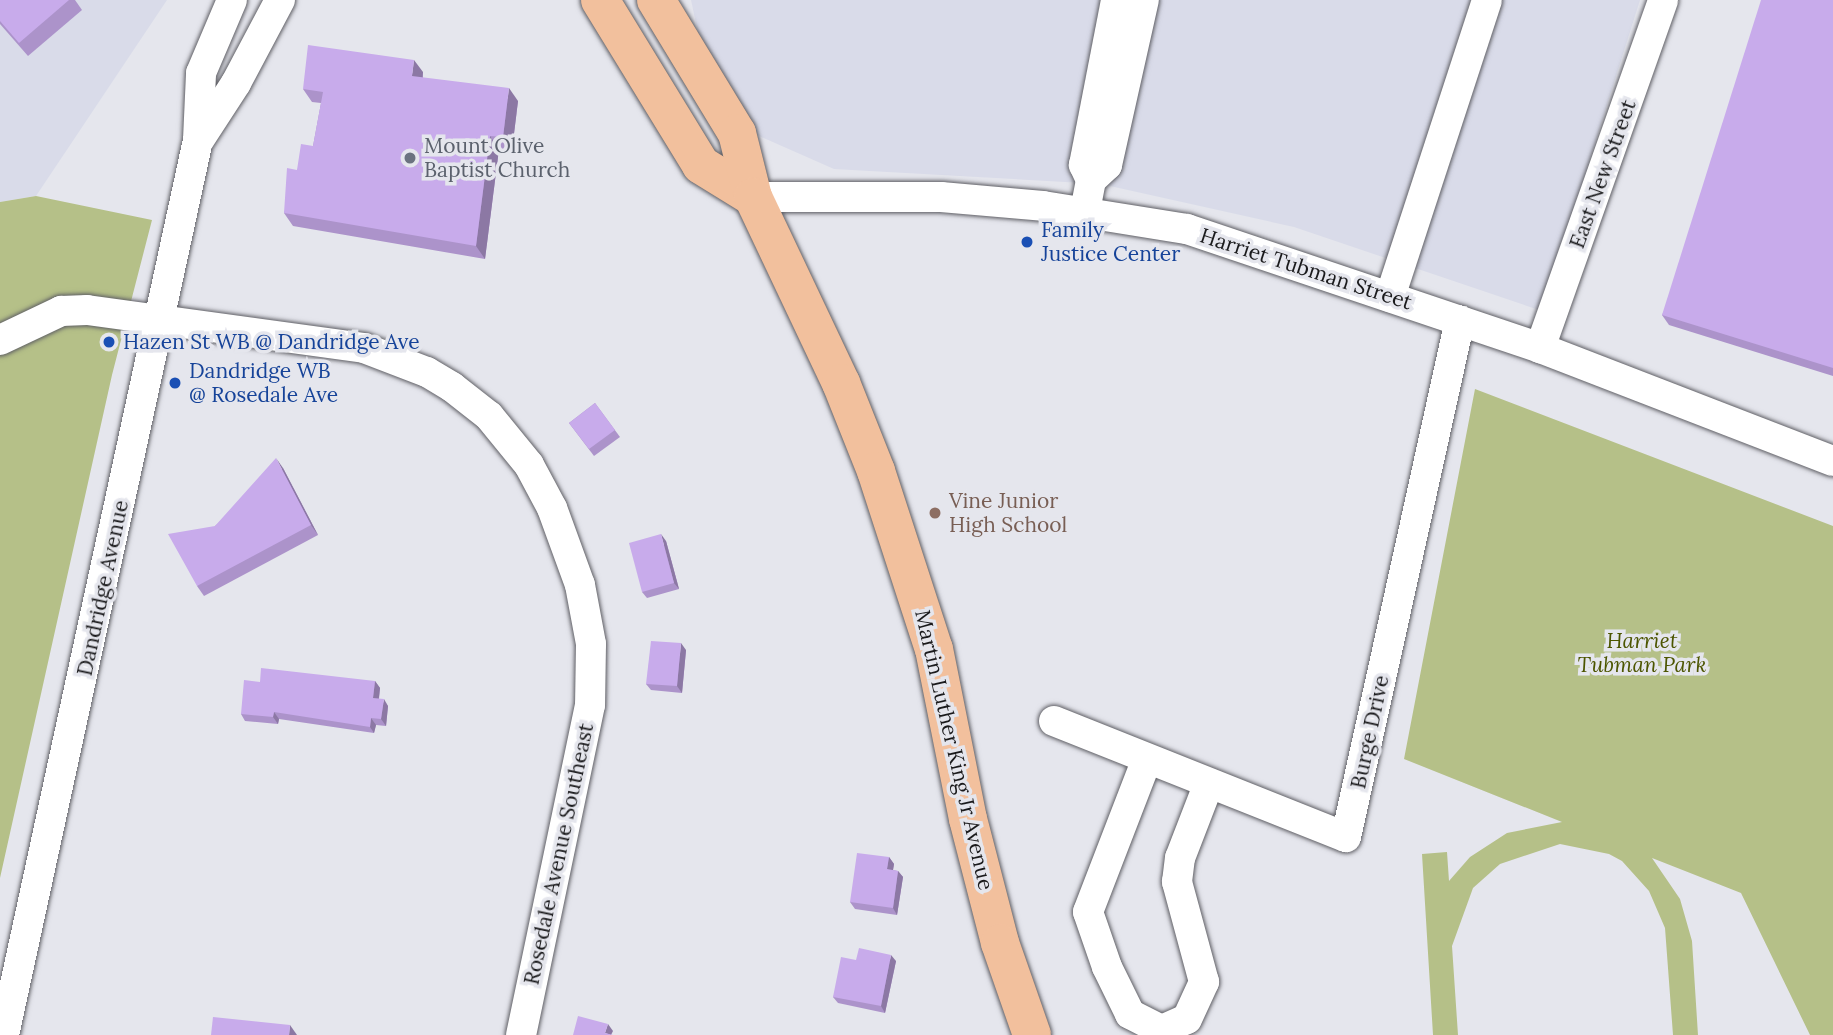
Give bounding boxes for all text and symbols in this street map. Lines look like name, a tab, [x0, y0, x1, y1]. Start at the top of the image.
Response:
street label: East New Street	[1564, 96, 1642, 252]
place label: Mount Olive Baptist Church	[424, 133, 570, 183]
marker: Mount Olive Baptist Church	[402, 150, 418, 166]
place label: Family Justice Center	[1041, 217, 1180, 267]
street label: Harriet Tubman Street	[1197, 223, 1415, 315]
marker: Family Justice Center	[1019, 234, 1035, 250]
place label: Hazen St WB @ Dandridge Ave	[123, 329, 420, 355]
marker: Hazen St WB @ Dandridge Ave	[101, 334, 117, 350]
place label: Dandridge WB @ Rosedale Ave	[189, 358, 338, 408]
marker: Dandridge WB @ Rosedale Ave	[167, 375, 183, 391]
place label: Vine Junior High School	[949, 488, 1067, 538]
street label: Dandridge Avenue	[72, 498, 134, 678]
marker: Vine Junior High School	[927, 505, 943, 521]
street label: Martin Luther King Jr Avenue	[909, 607, 999, 893]
park label: Harriet Tubman Park	[1578, 628, 1706, 678]
street label: Burge Drive	[1346, 673, 1394, 791]
street label: Rosedale Avenue Southeast	[519, 721, 599, 987]

